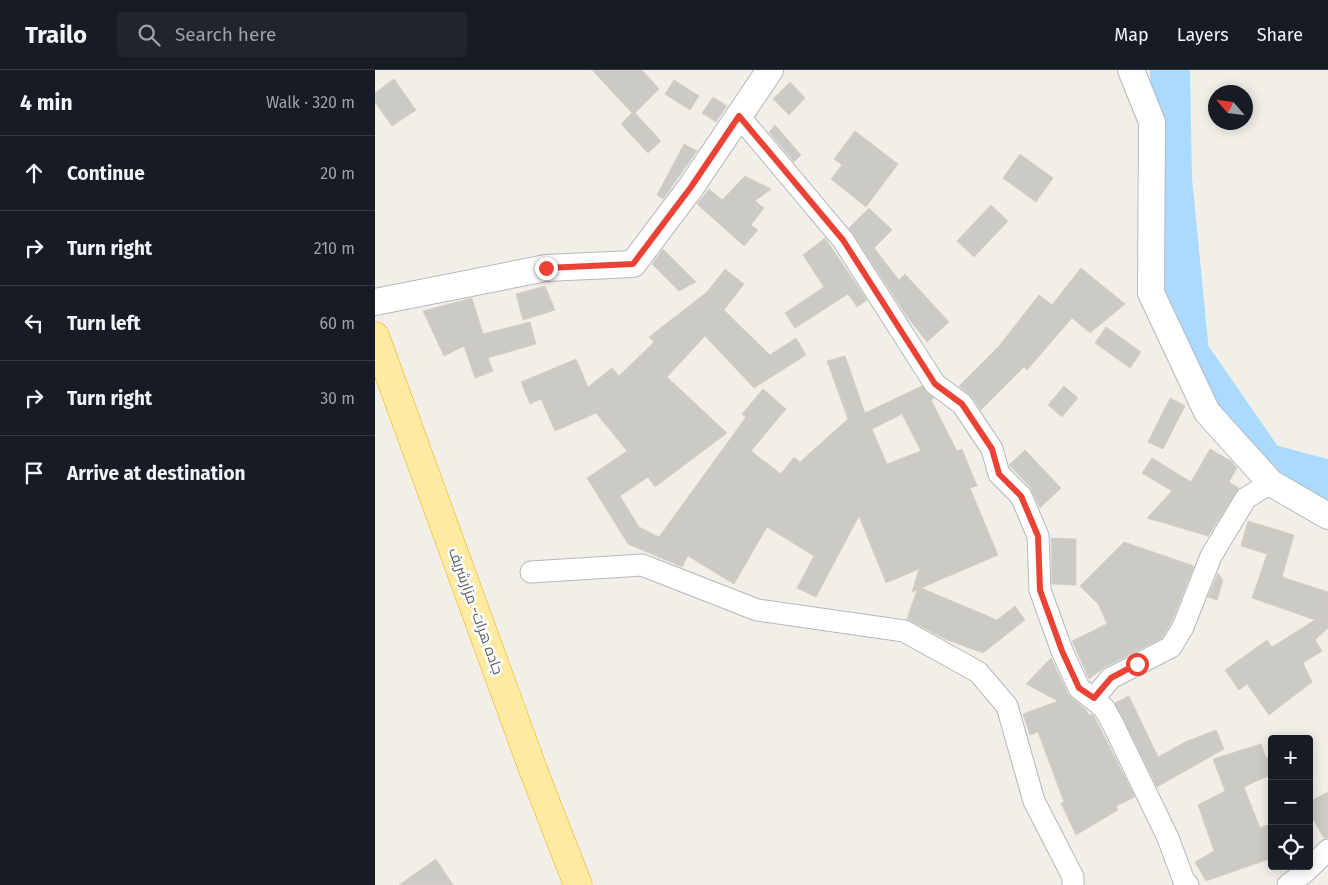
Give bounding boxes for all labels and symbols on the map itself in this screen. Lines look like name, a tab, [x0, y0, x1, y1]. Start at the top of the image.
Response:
north arrow	[1208, 85, 1253, 130]
route end	[535, 257, 558, 280]
street label: جاده هرات- مزارشریف	[445, 545, 507, 677]
route start	[1126, 653, 1149, 676]

